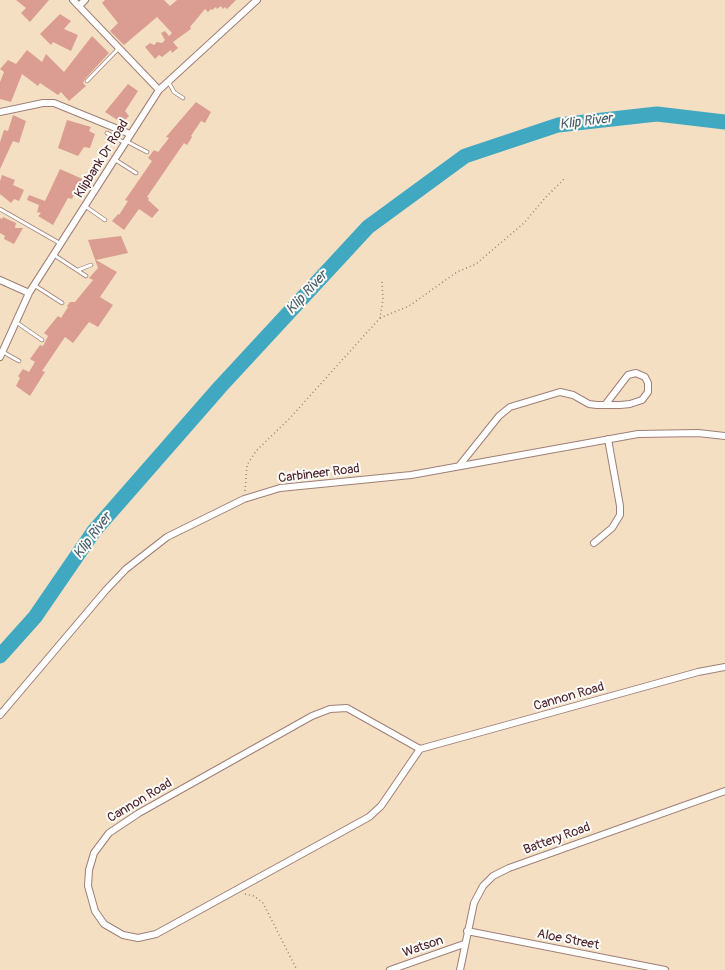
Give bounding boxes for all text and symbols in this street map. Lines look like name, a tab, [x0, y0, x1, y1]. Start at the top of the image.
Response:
water label: Klip River	[559, 110, 613, 134]
street label: Klipbank Dr Road	[72, 117, 132, 201]
water label: Klip River	[283, 268, 331, 318]
street label: Carbineer Road	[277, 461, 361, 487]
water label: Klip River	[70, 510, 116, 562]
street label: Cannon Road	[532, 679, 606, 715]
street label: Cannon Road	[105, 776, 175, 826]
street label: Battery Road	[522, 820, 592, 858]
street label: Aloe Street	[536, 926, 600, 954]
street label: Watson	[401, 933, 445, 961]

